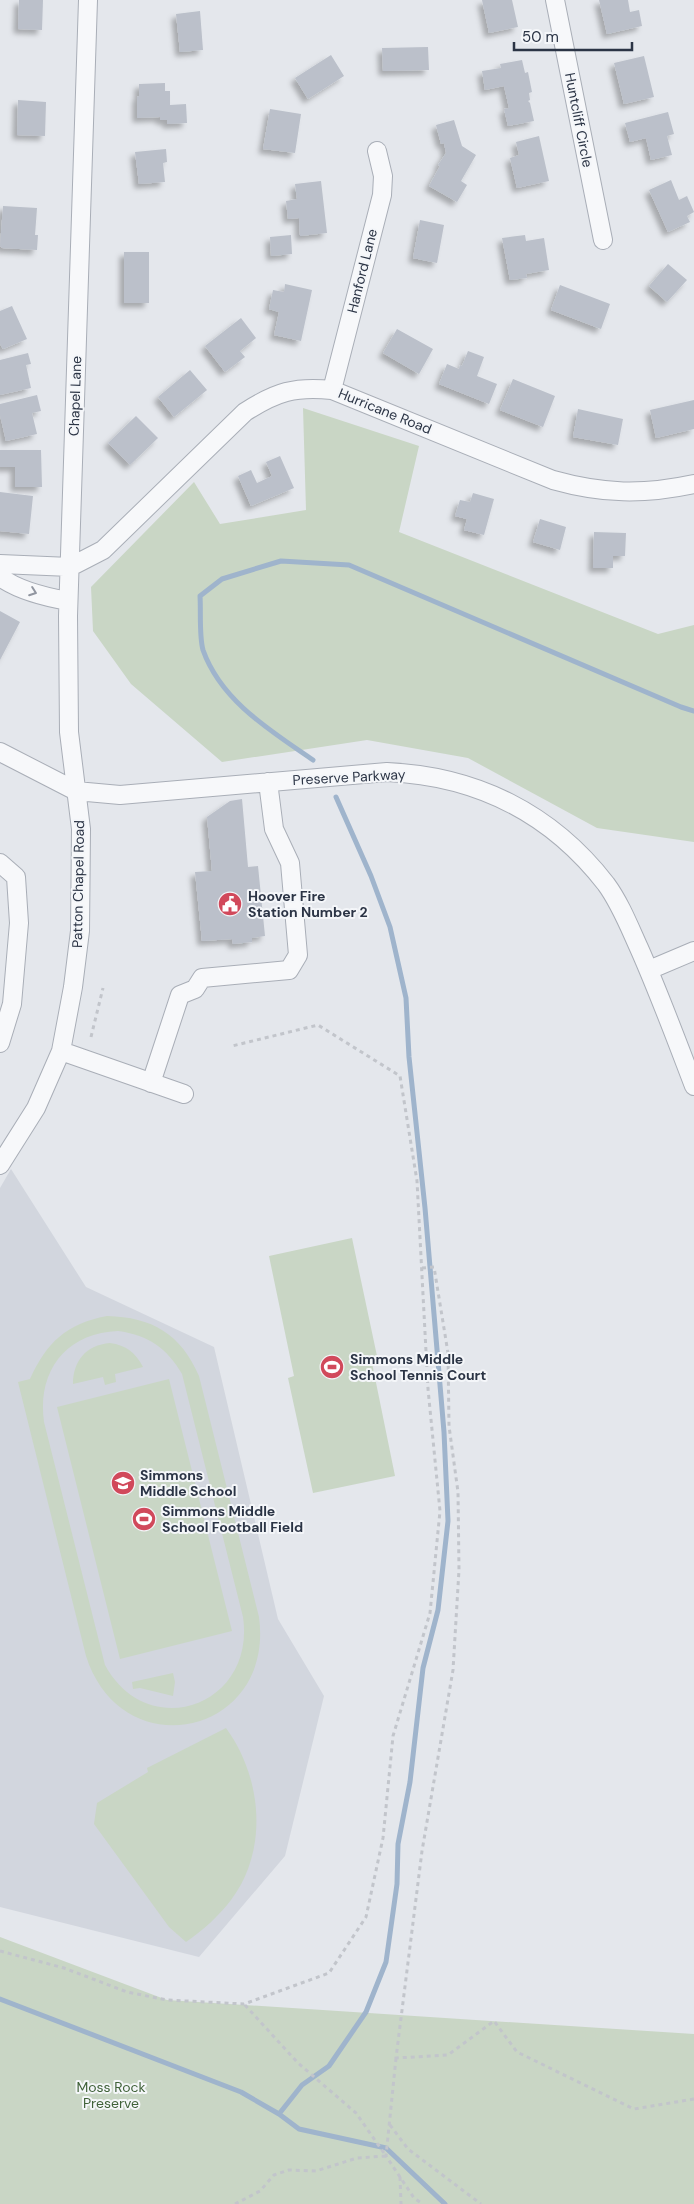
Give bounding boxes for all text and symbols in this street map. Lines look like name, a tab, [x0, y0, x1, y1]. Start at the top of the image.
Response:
scale bar	[514, 20, 632, 52]
text: 50 m	[522, 27, 559, 47]
street label: Huntcliff Circle	[561, 71, 597, 169]
street label: Hanford Lane	[343, 227, 381, 315]
street label: Chapel Lane	[65, 356, 85, 436]
street label: Hurricane Road	[336, 384, 434, 438]
one-way arrow	[28, 586, 37, 596]
street label: Preserve Parkway	[292, 765, 406, 789]
street label: Patton Chapel Road	[68, 820, 88, 948]
place label: Hoover Fire Station Number 2	[248, 887, 368, 921]
public building icon: Hoover Fire Station Number 2	[217, 891, 243, 917]
place label: Simmons Middle School Tennis Court	[350, 1350, 486, 1384]
sports icon: Simmons Middle School Tennis Court	[319, 1354, 345, 1380]
place label: Simmons Middle School	[140, 1466, 236, 1500]
school or university icon: Simmons Middle School	[110, 1470, 136, 1496]
place label: Simmons Middle School Football Field	[162, 1502, 303, 1536]
sports icon: Simmons Middle School Football Field	[131, 1506, 157, 1532]
park label: Moss Rock Preserve	[76, 2078, 146, 2112]

